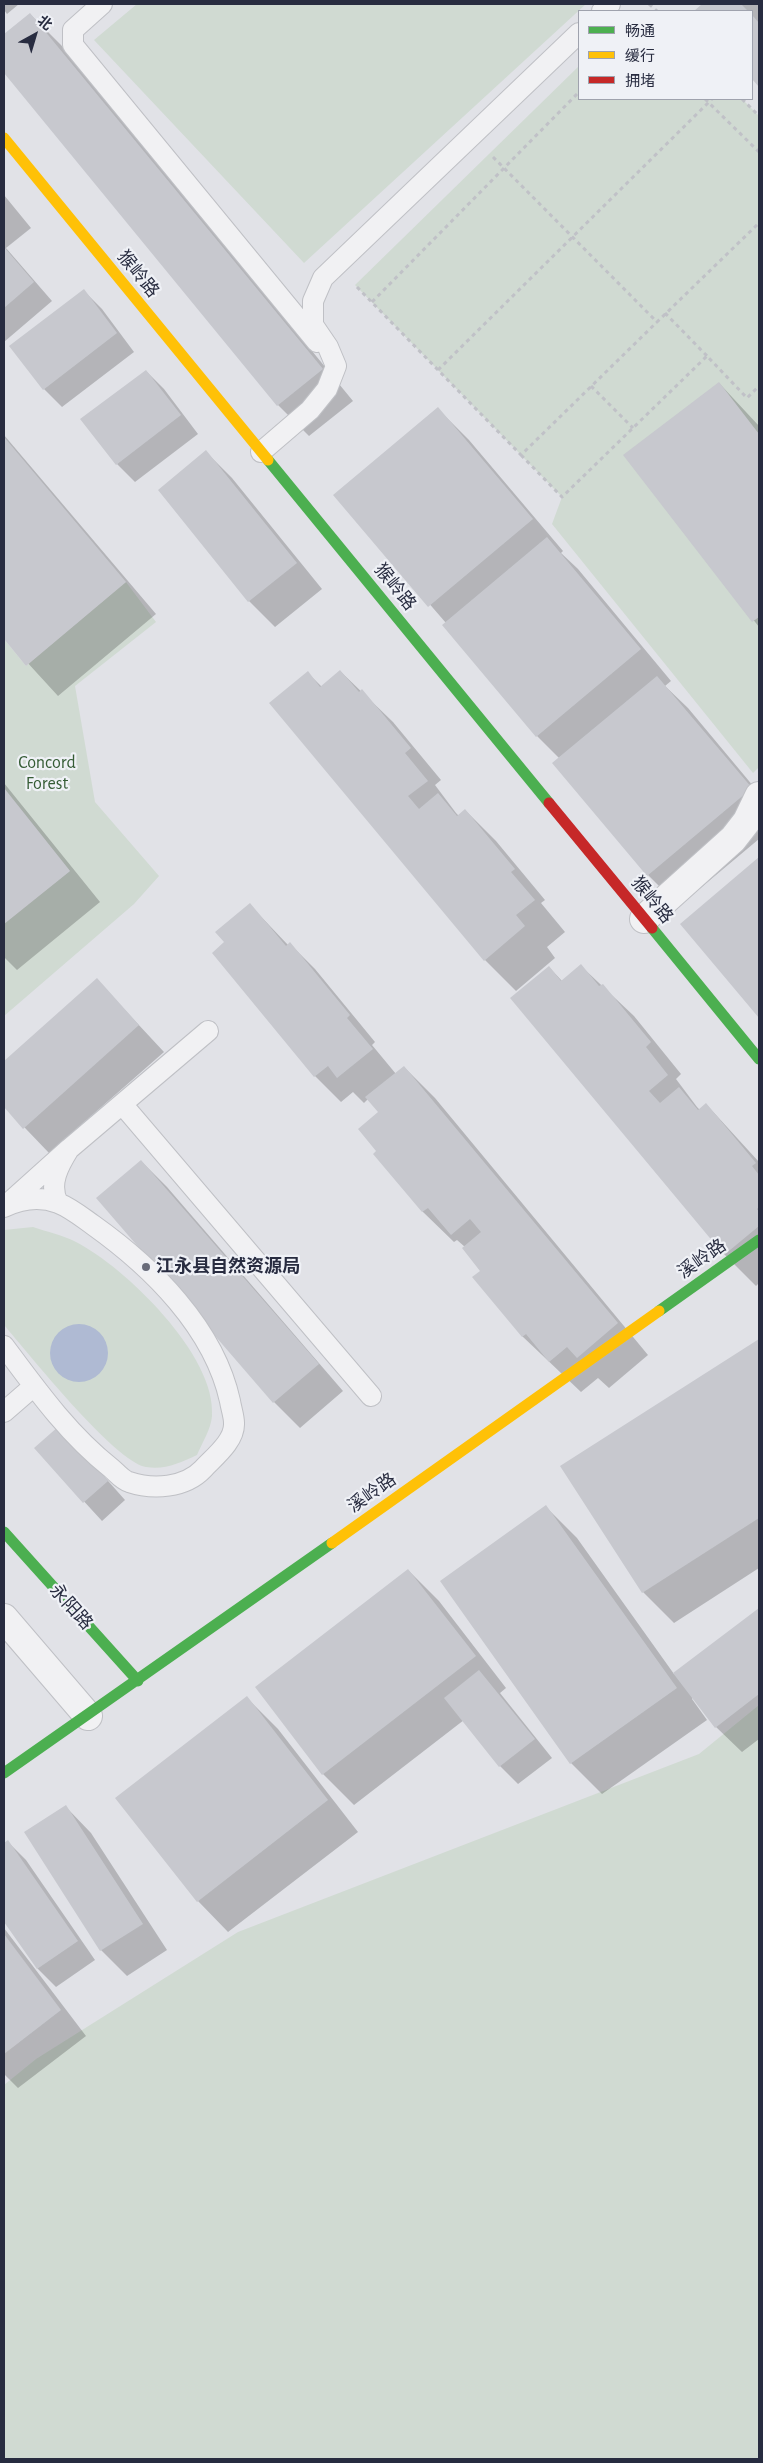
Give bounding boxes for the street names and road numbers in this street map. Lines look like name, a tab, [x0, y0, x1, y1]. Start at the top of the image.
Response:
street label: 猴岭路	[113, 246, 163, 302]
street label: 猴岭路	[370, 559, 420, 615]
street label: 猴岭路	[627, 872, 677, 928]
street label: 溪岭路	[674, 1235, 730, 1283]
street label: 溪岭路	[344, 1469, 400, 1517]
street label: 永阳路	[45, 1580, 97, 1634]

